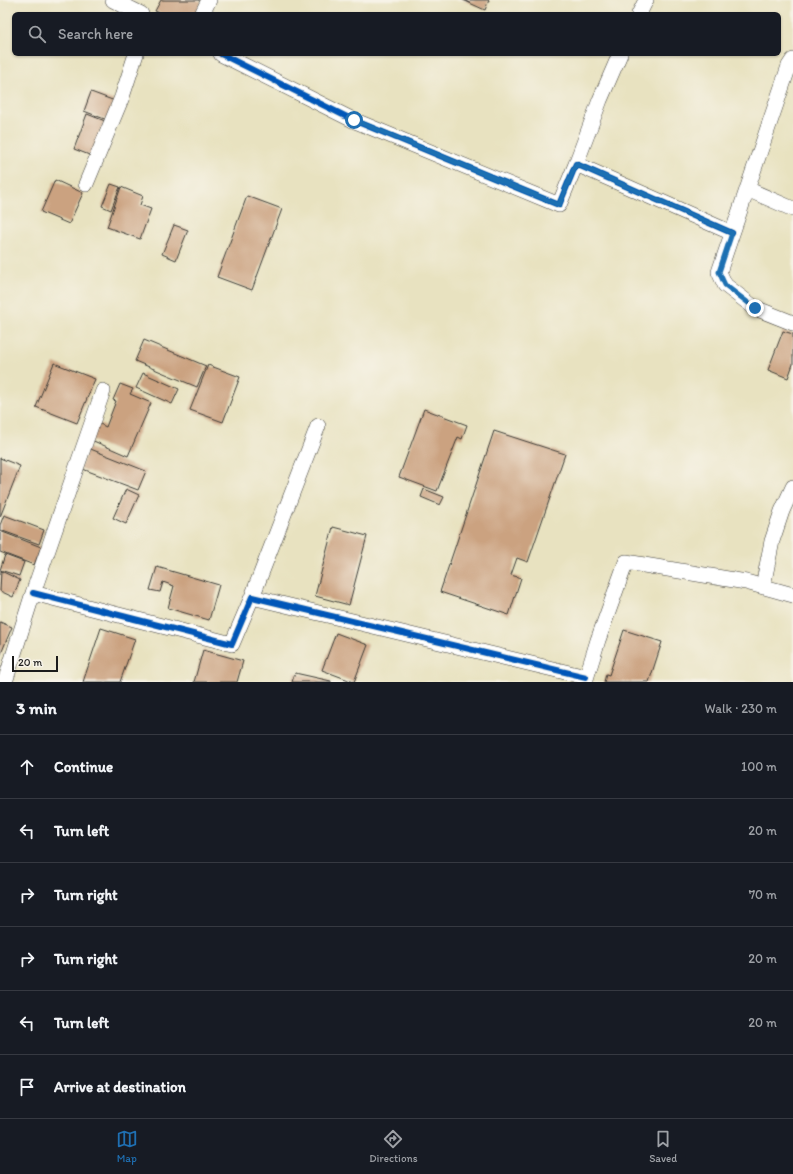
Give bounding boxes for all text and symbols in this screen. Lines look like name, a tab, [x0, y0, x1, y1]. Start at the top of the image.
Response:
search box	[12, 12, 781, 56]
icon: search	[26, 23, 48, 45]
text: Search here	[58, 25, 133, 43]
route start	[345, 111, 363, 129]
route end	[746, 299, 764, 317]
scale bar	[12, 654, 58, 673]
text: 20 m	[18, 656, 42, 669]
text: 3 min	[16, 698, 57, 718]
text: Walk · 230 m	[705, 701, 777, 716]
icon: ahead	[16, 756, 38, 778]
text: Continue	[54, 758, 113, 776]
text: 100 m	[741, 759, 777, 774]
icon: left	[16, 820, 38, 842]
text: Turn left	[54, 822, 109, 840]
text: 20 m	[748, 823, 777, 838]
icon: right	[16, 884, 38, 906]
text: Turn right	[54, 886, 118, 904]
text: 70 m	[749, 887, 777, 902]
icon: right	[16, 948, 38, 970]
text: Turn right	[54, 950, 118, 968]
text: 20 m	[748, 951, 777, 966]
icon: left	[16, 1012, 38, 1034]
text: Turn left	[54, 1014, 109, 1032]
text: 20 m	[748, 1015, 777, 1030]
icon: arrive	[16, 1076, 38, 1098]
text: Arrive at destination	[54, 1078, 186, 1096]
tab: Map	[116, 1128, 138, 1165]
tab: Directions	[369, 1128, 418, 1165]
tab: Saved	[649, 1128, 677, 1165]

